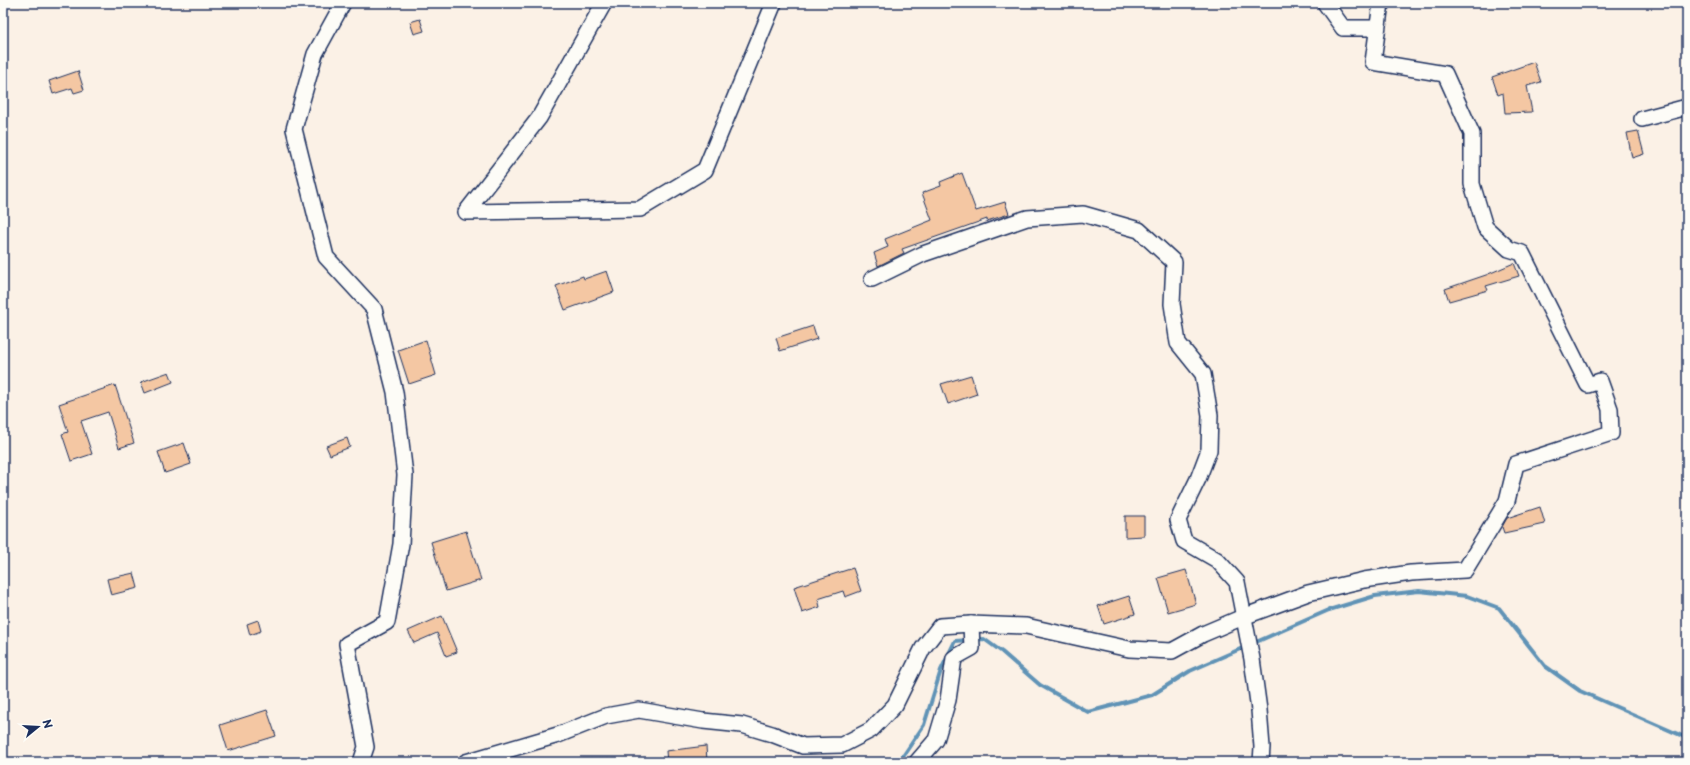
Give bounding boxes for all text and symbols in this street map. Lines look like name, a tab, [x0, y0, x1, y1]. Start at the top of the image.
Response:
north arrow	[18, 707, 58, 747]
text: N	[39, 717, 58, 731]

